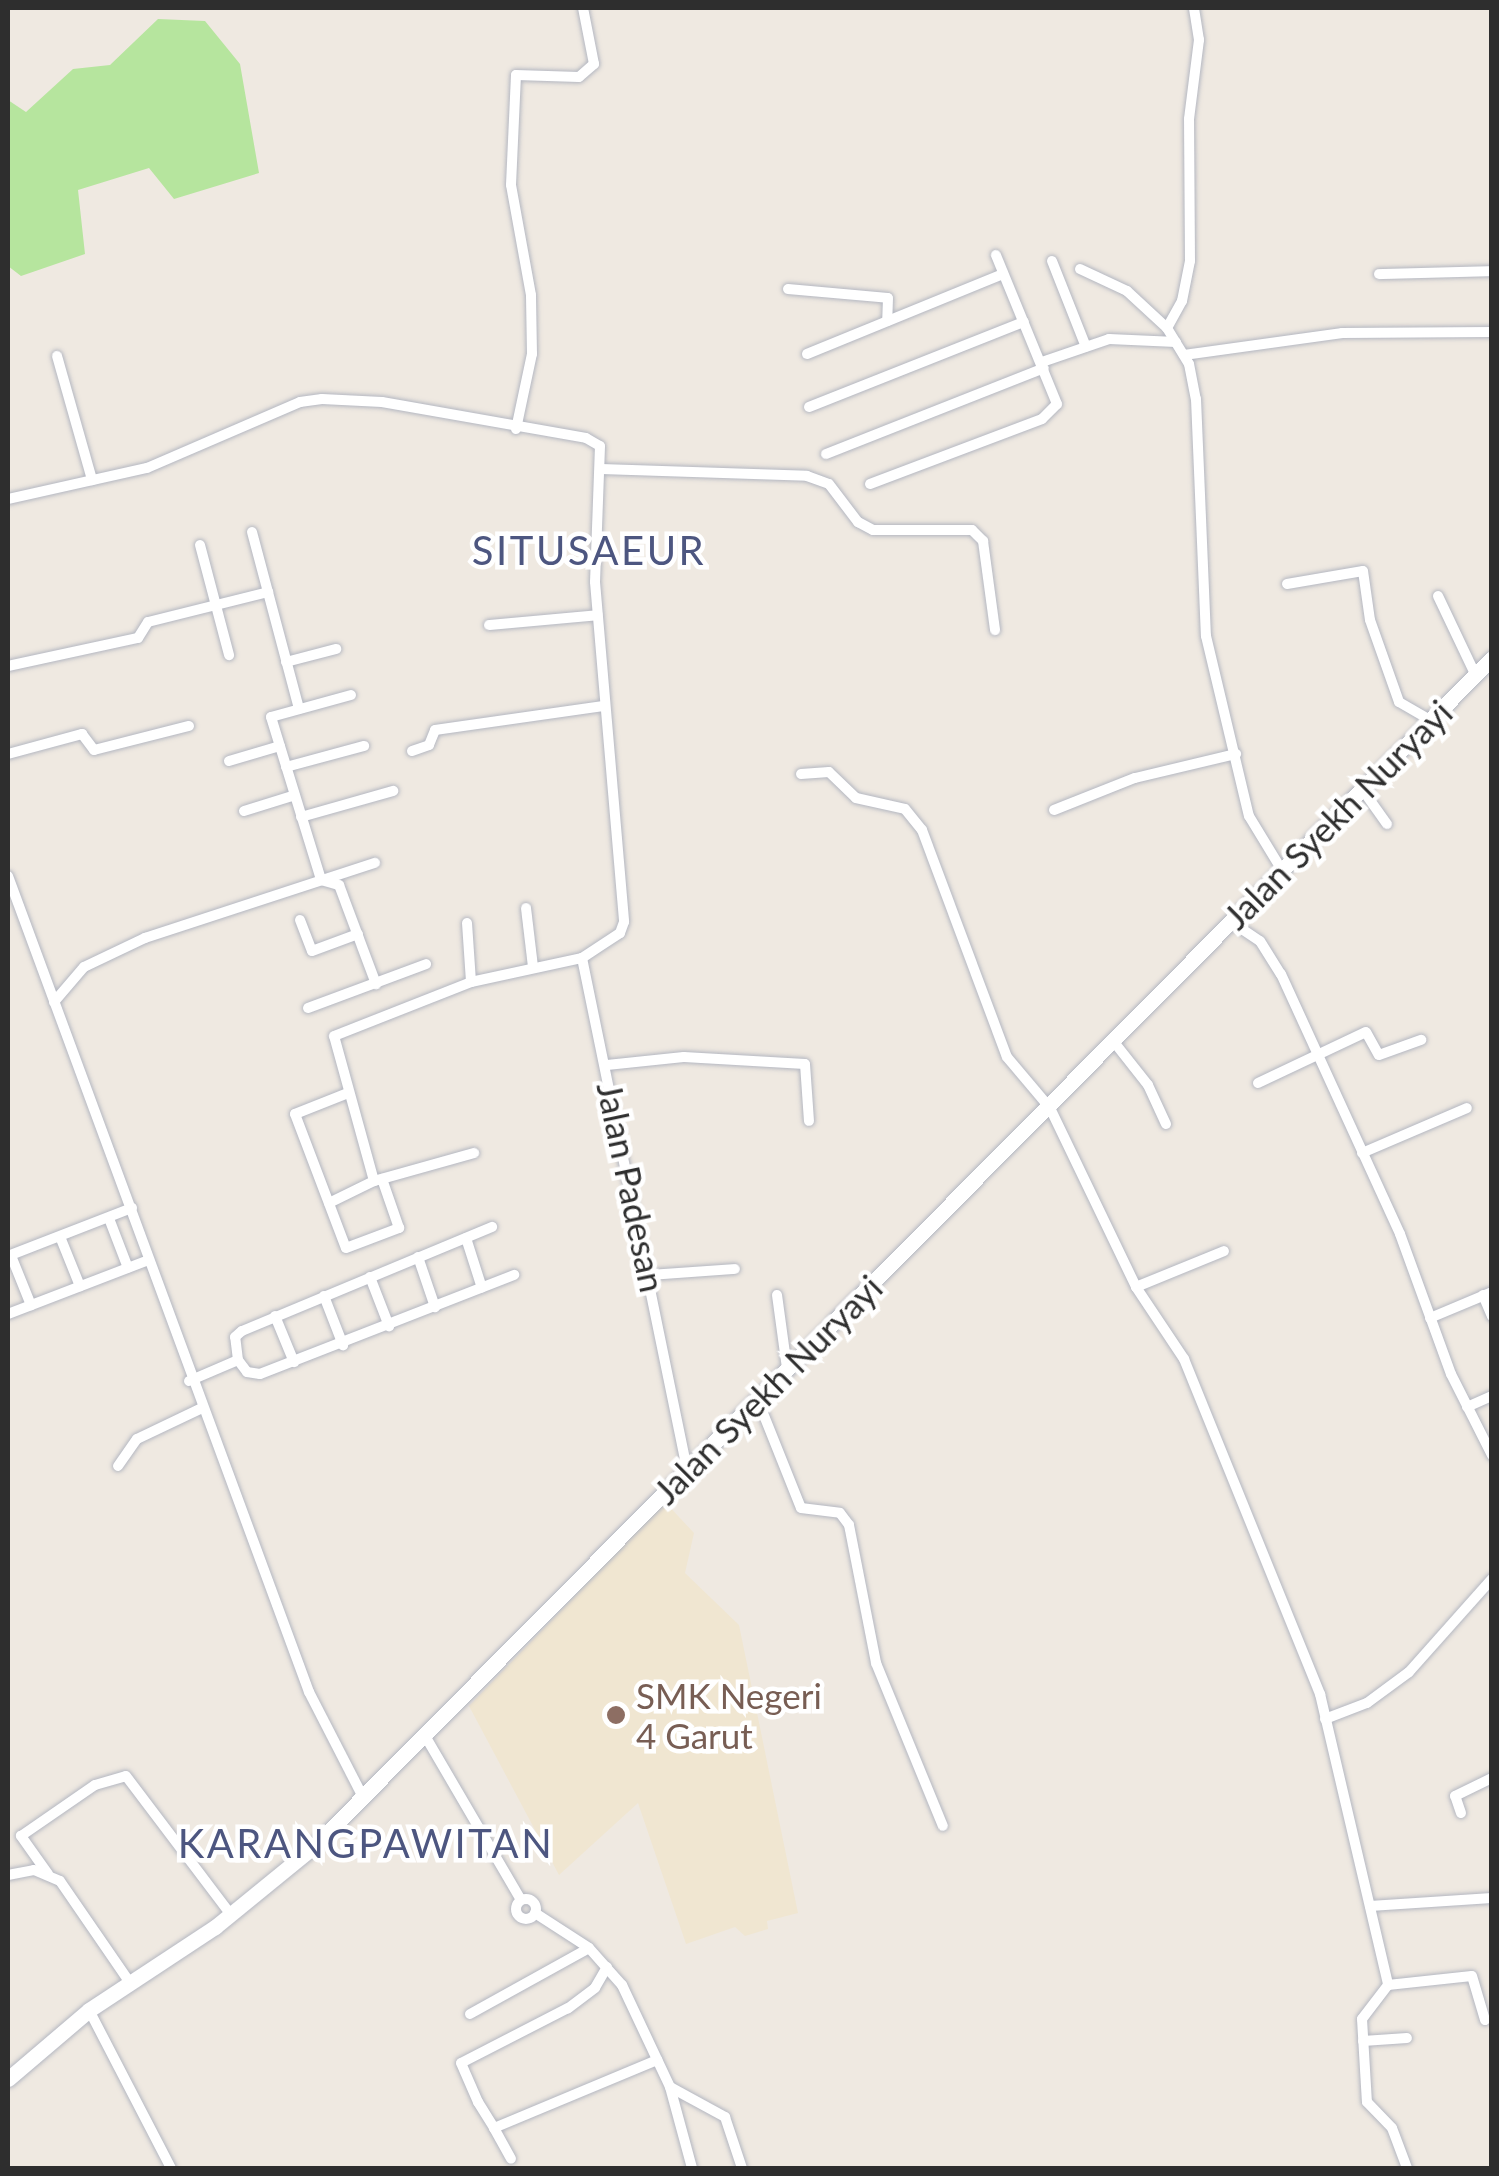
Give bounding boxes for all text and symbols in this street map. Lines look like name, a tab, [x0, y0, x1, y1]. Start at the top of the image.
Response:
district label: SITUSAEUR	[472, 526, 706, 574]
street label: Jalan Syekh Nuryayi	[1214, 691, 1460, 937]
street label: Jalan Padesan	[589, 1078, 675, 1296]
street label: Jalan Syekh Nuryayi	[644, 1266, 890, 1512]
place label: SMK Negeri 4 Garut	[636, 1674, 822, 1756]
marker: SMK Negeri 4 Garut	[605, 1704, 627, 1726]
district label: KARANGPAWITAN	[178, 1819, 554, 1867]

